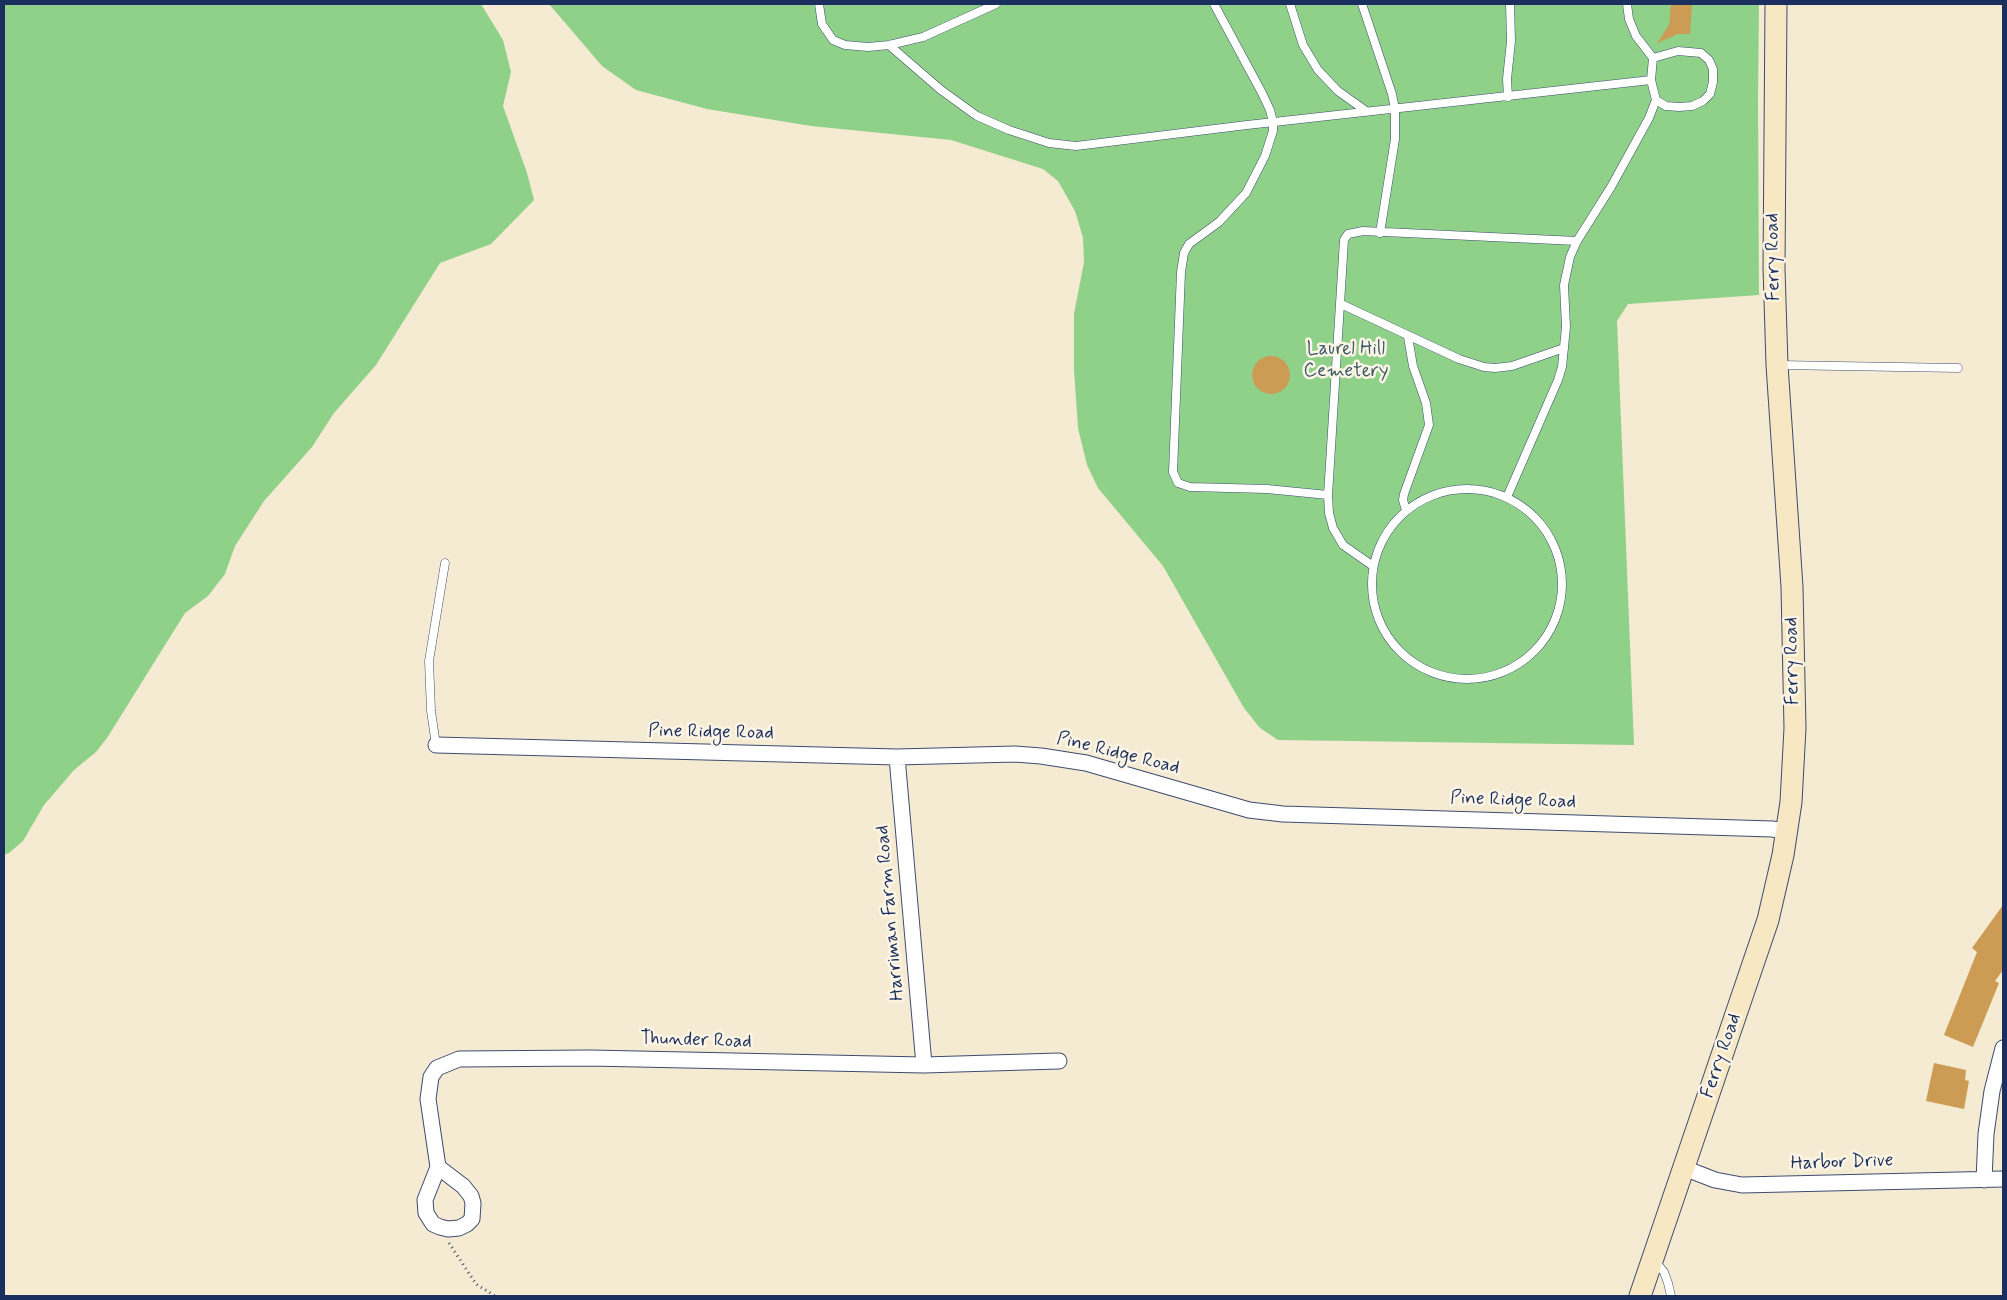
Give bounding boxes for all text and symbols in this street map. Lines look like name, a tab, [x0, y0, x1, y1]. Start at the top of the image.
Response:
street label: Ferry Road	[1762, 213, 1786, 301]
park label: Laurel Hill Cemetery	[1304, 339, 1388, 383]
street label: Ferry Road	[1781, 617, 1805, 705]
street label: Pine Ridge Road	[648, 721, 774, 745]
street label: Pine Ridge Road	[1054, 728, 1182, 780]
street label: Pine Ridge Road	[1450, 787, 1576, 815]
street label: Harriman Farm Road	[872, 824, 910, 1002]
street label: Ferry Road	[1697, 1011, 1747, 1101]
street label: Thunder Road	[640, 1028, 752, 1054]
street label: Harbor Drive	[1790, 1150, 1894, 1176]

